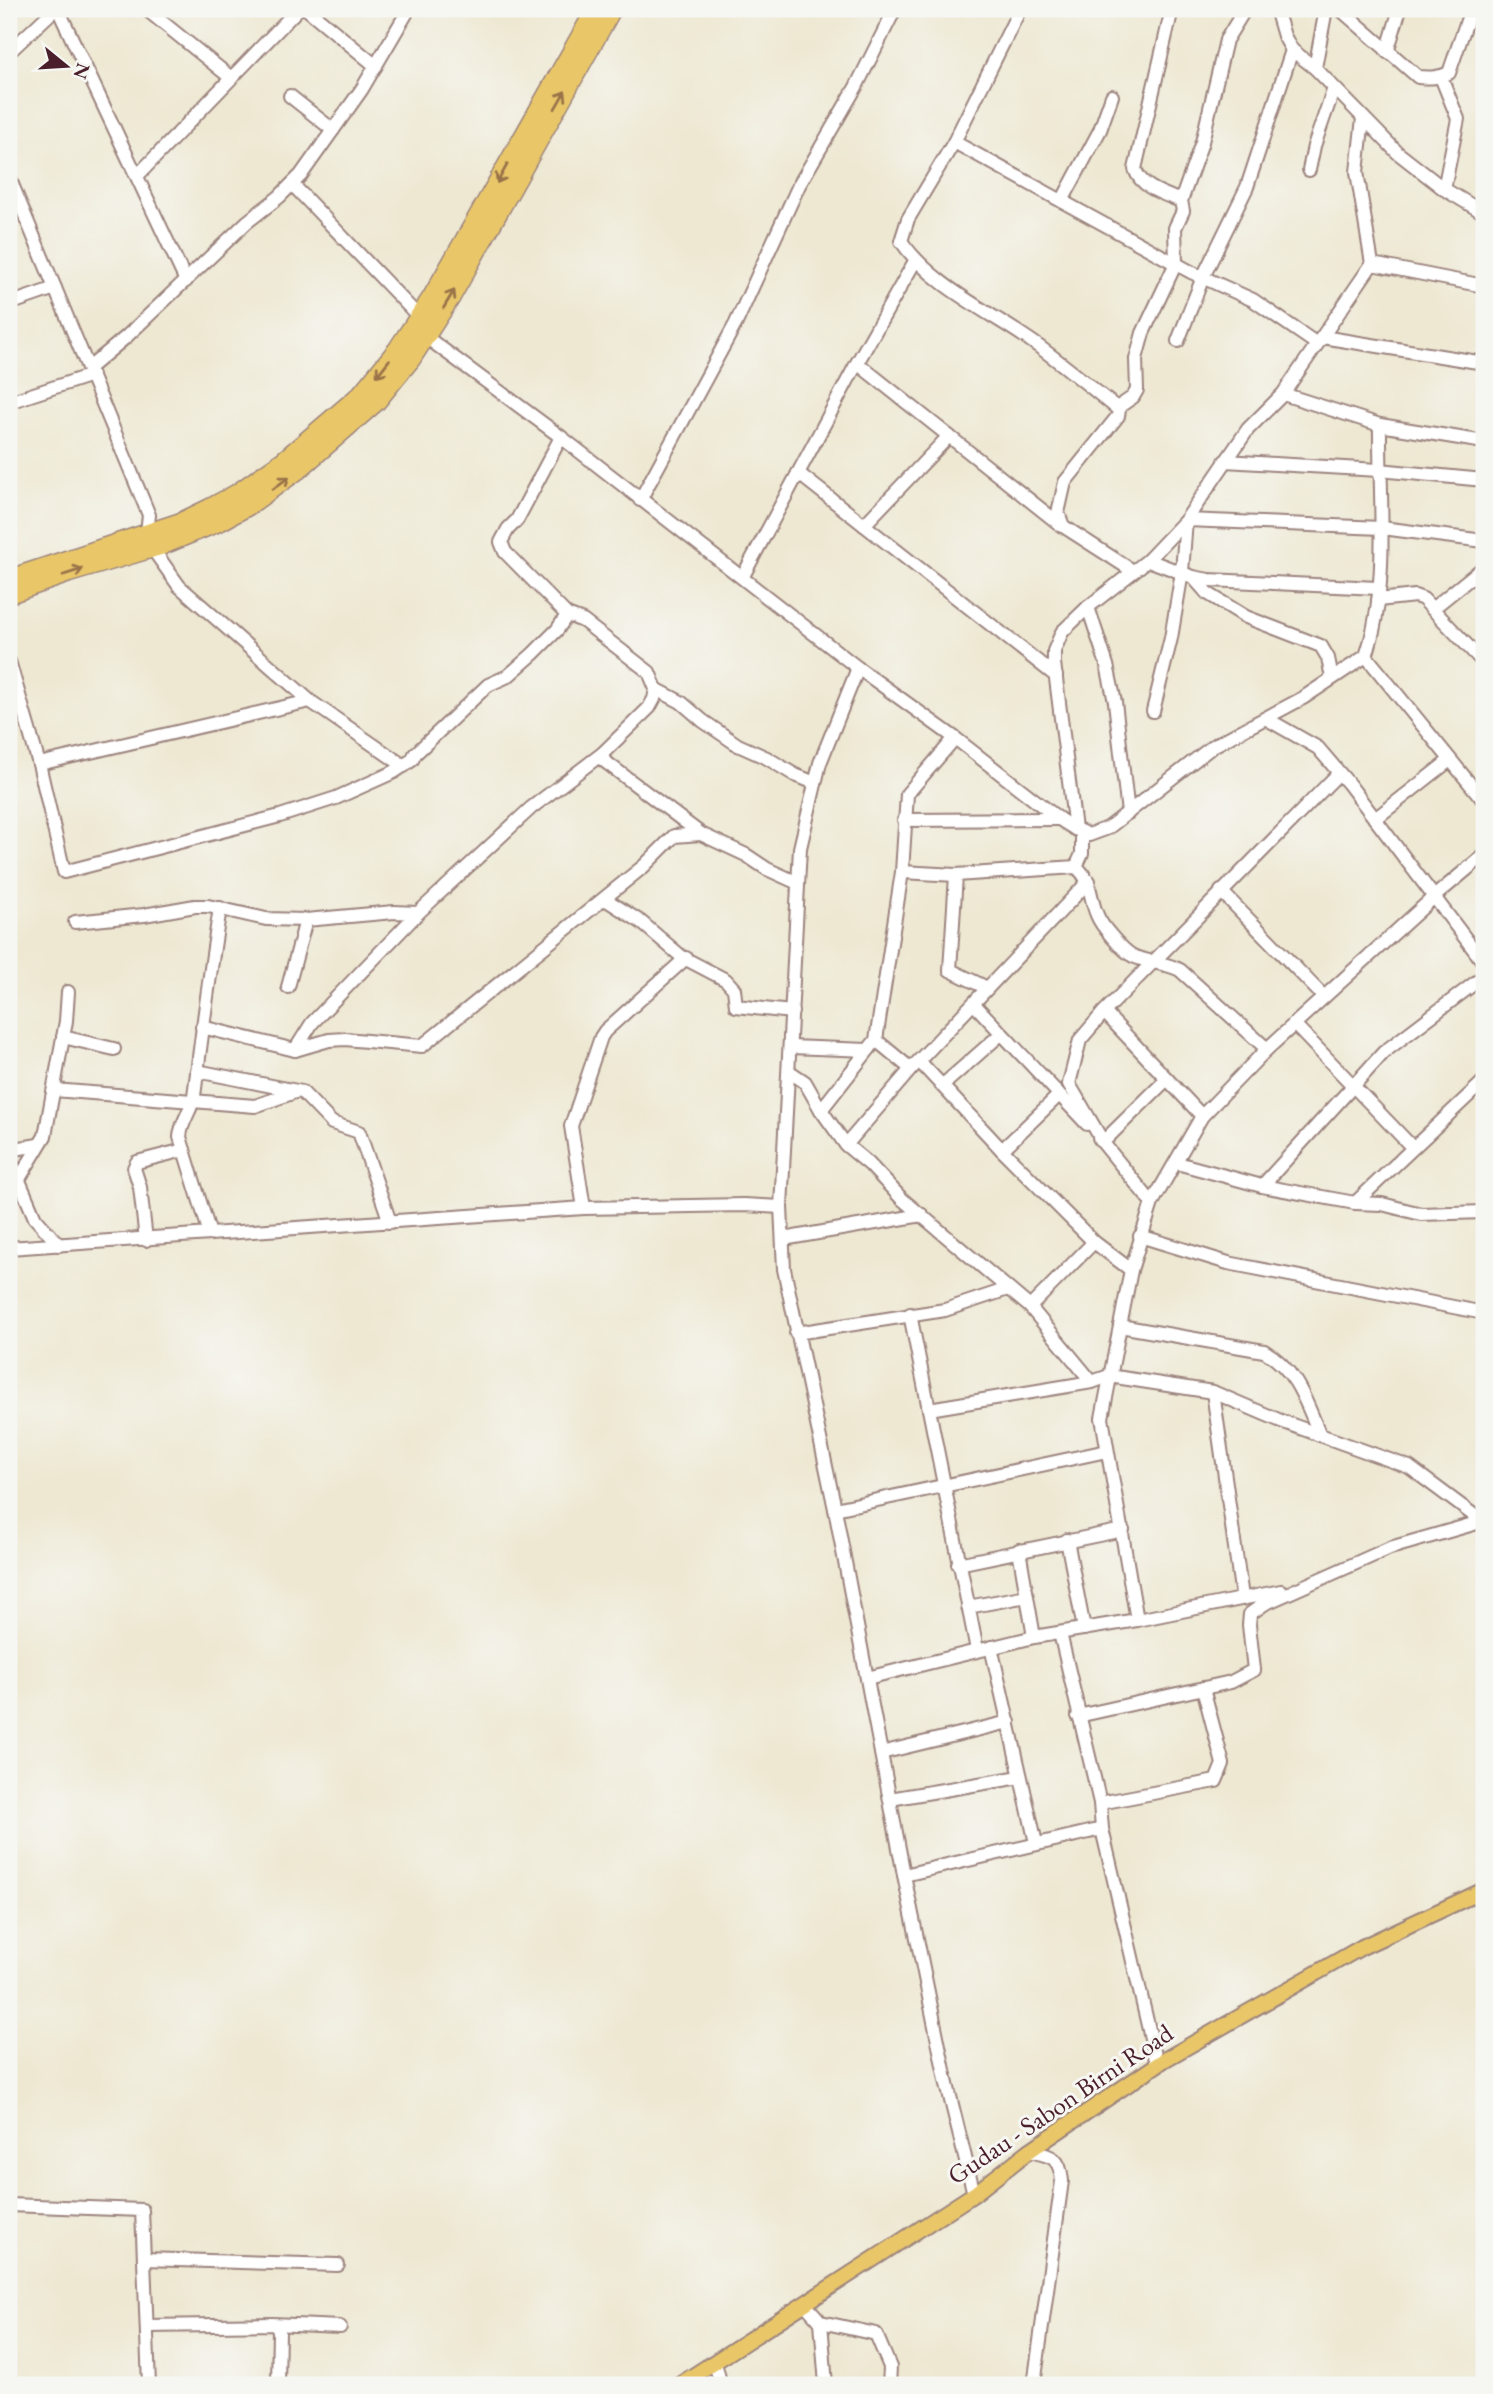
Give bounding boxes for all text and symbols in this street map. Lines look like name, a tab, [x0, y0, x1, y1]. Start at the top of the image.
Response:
north arrow	[32, 32, 102, 102]
text: N	[67, 60, 96, 83]
one-way arrow	[553, 91, 567, 111]
one-way arrow	[495, 164, 509, 184]
one-way arrow	[443, 289, 457, 309]
one-way arrow	[376, 359, 391, 377]
one-way arrow	[271, 476, 290, 490]
one-way arrow	[62, 565, 84, 577]
street label: Gudau - Sabon Birni Road	[941, 2015, 1180, 2192]

